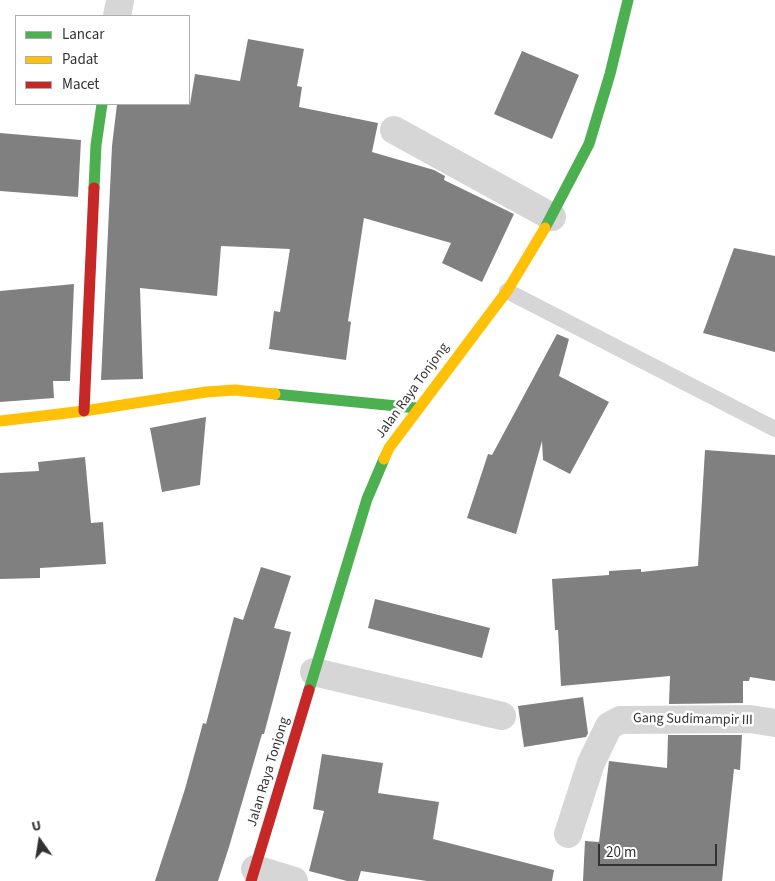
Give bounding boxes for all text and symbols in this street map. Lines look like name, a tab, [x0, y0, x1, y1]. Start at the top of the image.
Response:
legend	[15, 15, 190, 105]
text: Lancar	[62, 24, 105, 45]
text: Padat	[62, 49, 98, 70]
text: Macet	[62, 74, 99, 95]
street label: Jalan Raya Tonjong	[373, 340, 453, 442]
street label: Gang Sudimampir III	[633, 711, 753, 729]
street label: Jalan Raya Tonjong	[244, 715, 294, 829]
north arrow	[15, 816, 65, 866]
text: U	[30, 816, 43, 837]
scale bar	[600, 834, 719, 866]
text: 20 m	[606, 842, 636, 863]

